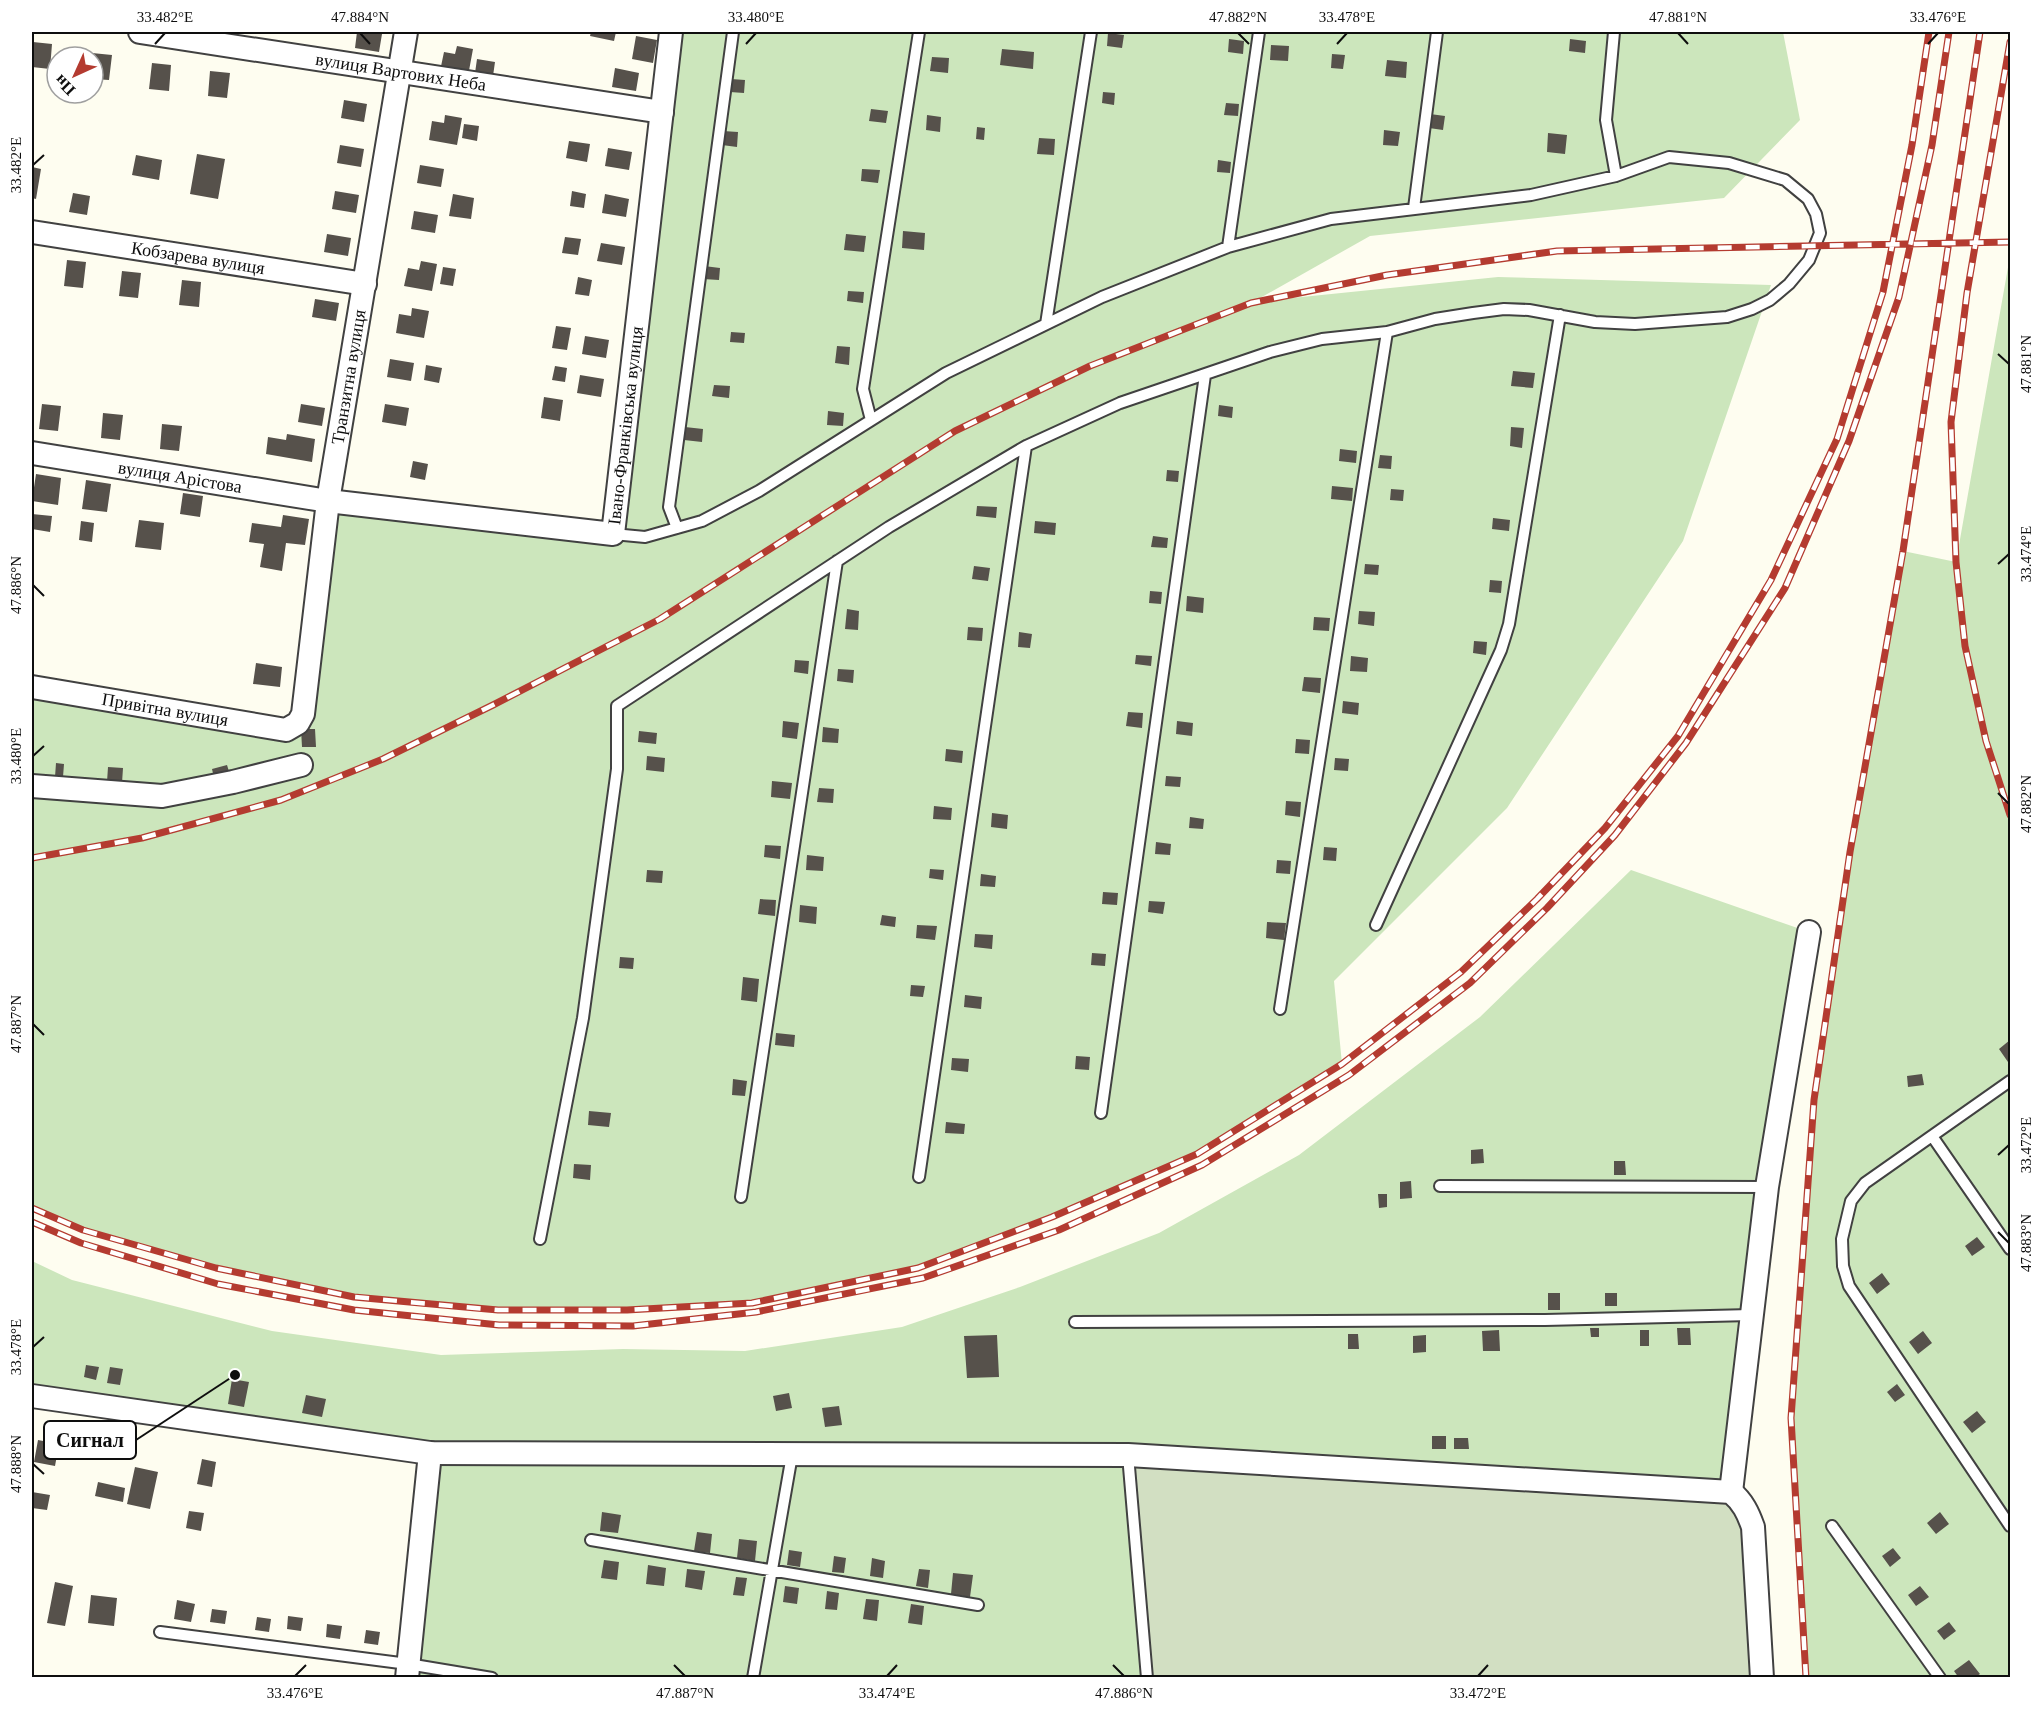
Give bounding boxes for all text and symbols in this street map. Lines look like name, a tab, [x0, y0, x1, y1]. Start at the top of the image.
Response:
text: 33.482°E	[137, 9, 193, 25]
text: 47.884°N	[331, 9, 389, 25]
text: 33.480°E	[728, 9, 784, 25]
text: 47.882°N	[1209, 9, 1267, 25]
text: 33.478°E	[1319, 9, 1375, 25]
text: 47.881°N	[1649, 9, 1707, 25]
text: 33.476°E	[1910, 9, 1966, 25]
north arrow	[45, 45, 105, 105]
street label: вулиця Вартових Неба	[314, 49, 488, 95]
text: Пн	[51, 72, 78, 99]
text: 33.482°E	[8, 137, 24, 193]
street label: Кобзарева вулиця	[130, 238, 266, 278]
street label: Транзитна вулиця	[328, 308, 370, 446]
street label: Івано-Франківська вулиця	[604, 325, 647, 526]
text: 47.881°N	[2018, 335, 2034, 393]
street label: вулиця Арістова	[117, 457, 243, 497]
text: 33.474°E	[2018, 526, 2034, 582]
text: 47.886°N	[8, 556, 24, 614]
street label: Привітна вулиця	[100, 689, 230, 730]
text: 33.480°E	[8, 728, 24, 784]
text: 47.882°N	[2018, 775, 2034, 833]
text: 47.887°N	[8, 995, 24, 1053]
text: 33.472°E	[2018, 1117, 2034, 1173]
text: 47.883°N	[2018, 1214, 2034, 1272]
text: 33.478°E	[8, 1319, 24, 1375]
callout: Сигнал	[44, 1421, 136, 1459]
text: Сигнал	[56, 1429, 124, 1451]
text: 47.888°N	[8, 1435, 24, 1493]
text: 33.476°E	[267, 1685, 323, 1701]
text: 47.887°N	[656, 1685, 714, 1701]
text: 33.474°E	[859, 1685, 915, 1701]
text: 47.886°N	[1095, 1685, 1153, 1701]
text: 33.472°E	[1450, 1685, 1506, 1701]

